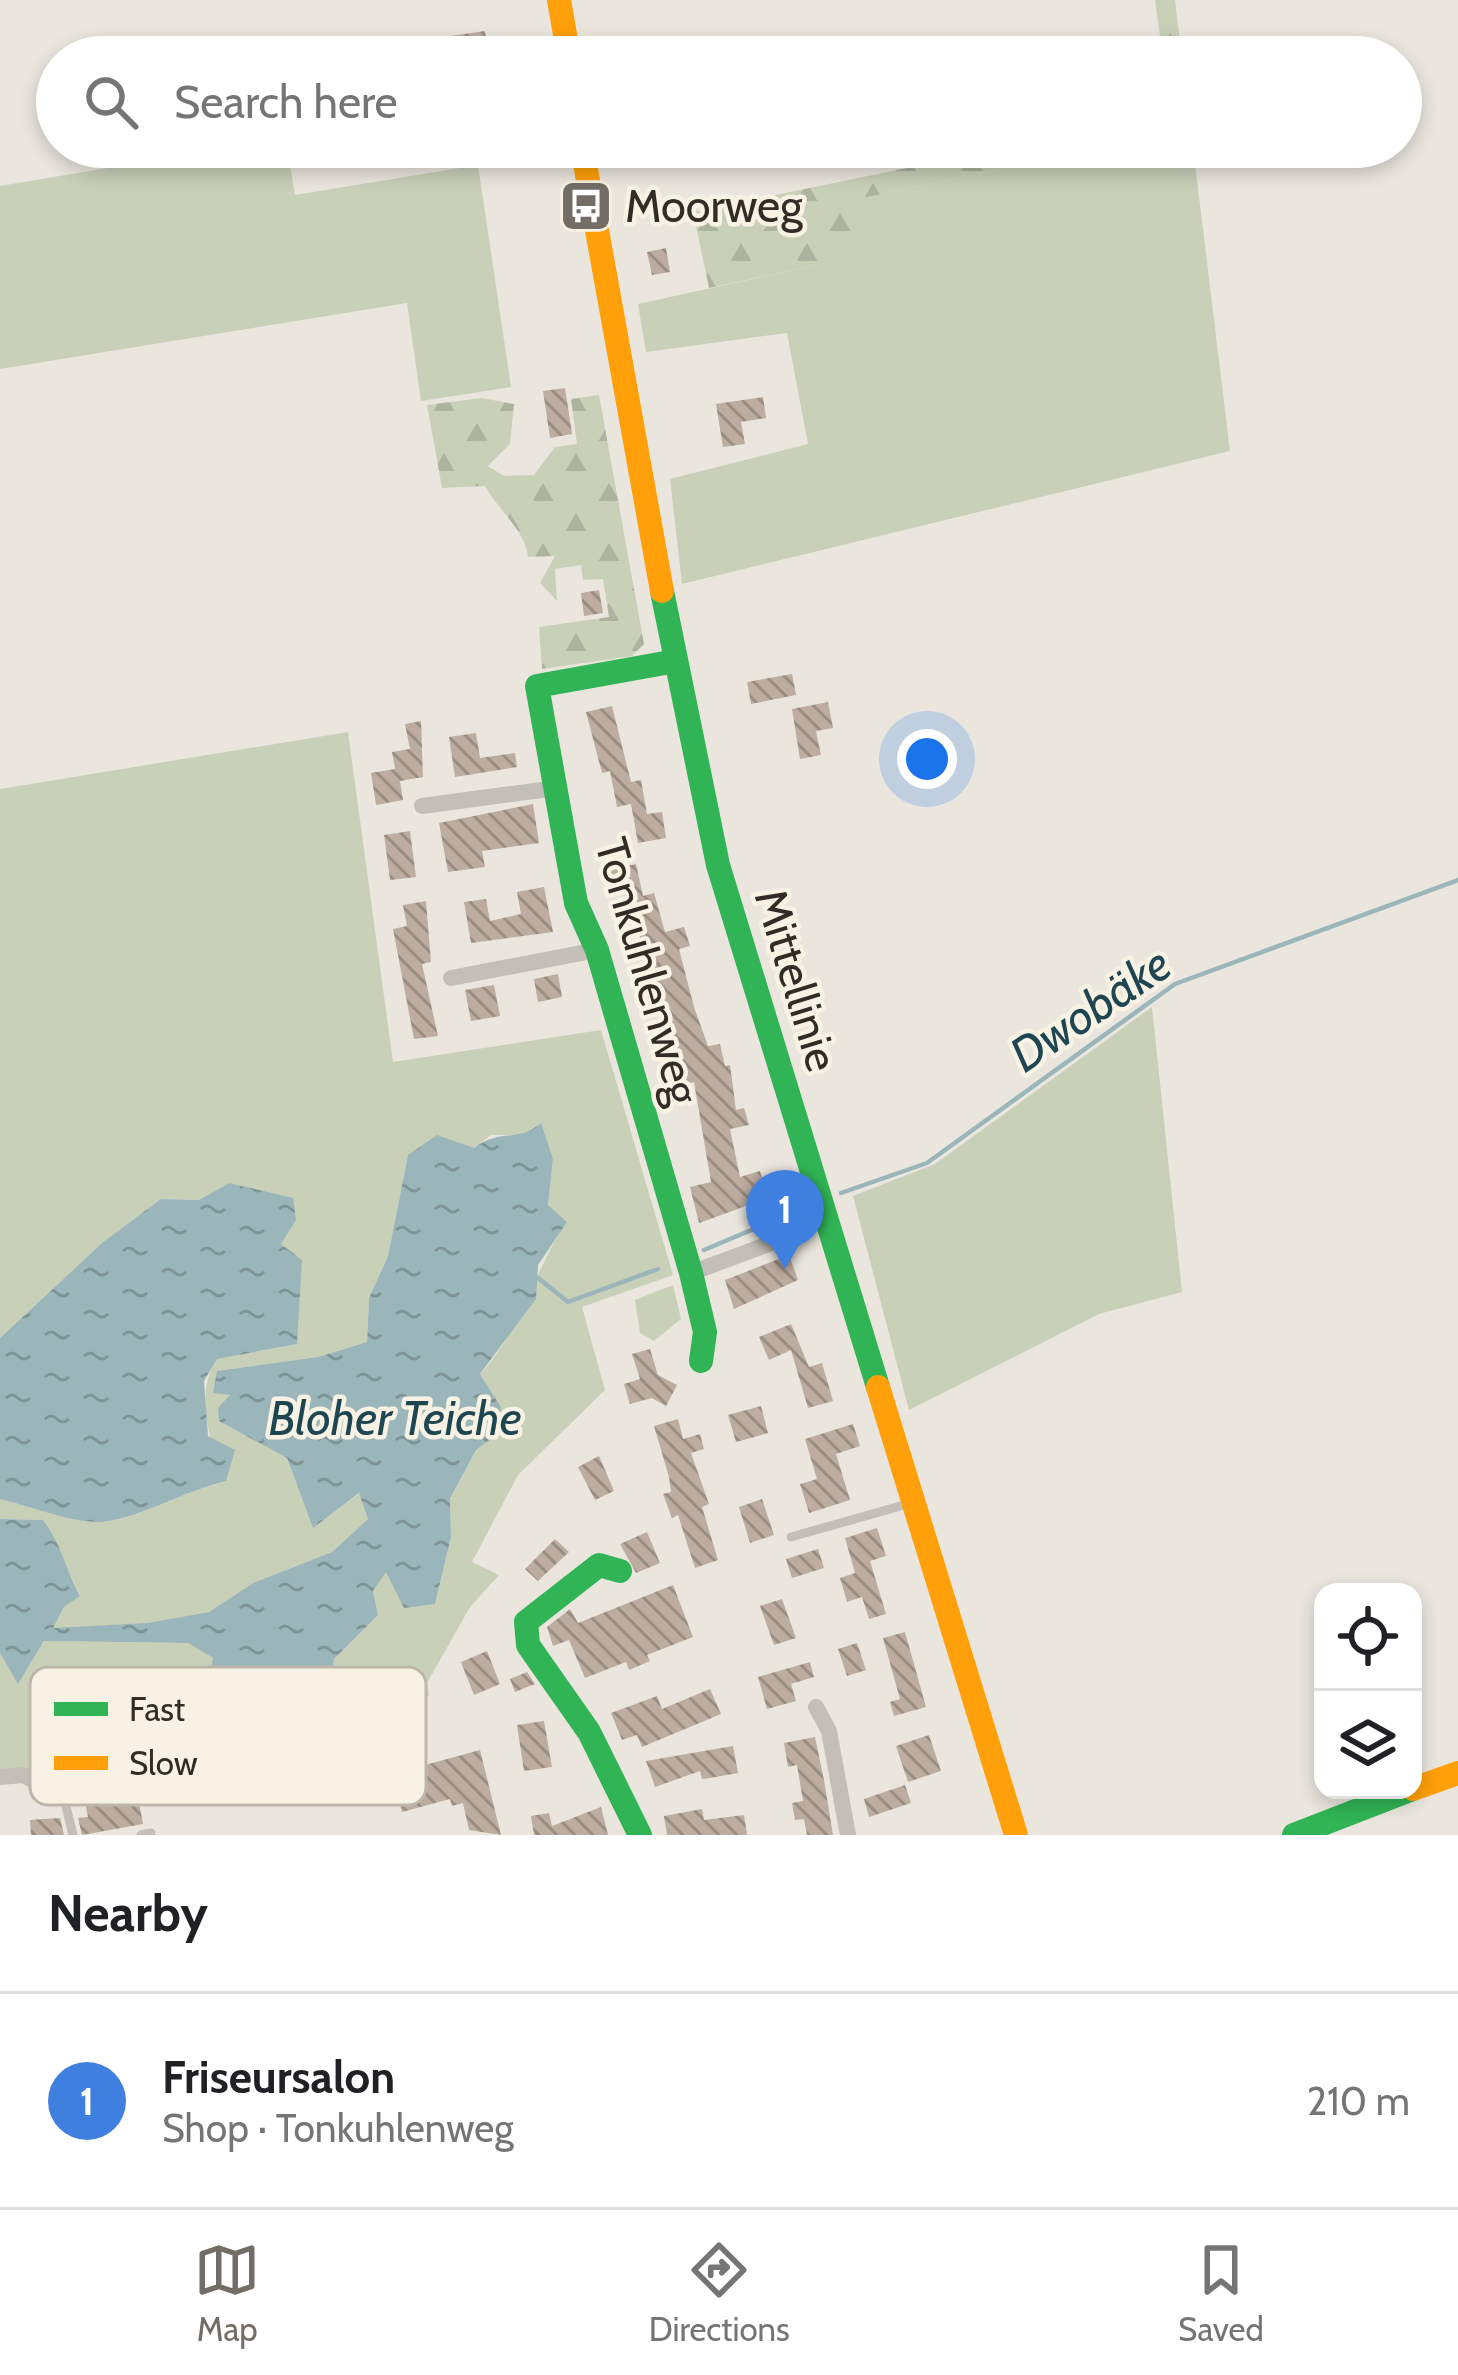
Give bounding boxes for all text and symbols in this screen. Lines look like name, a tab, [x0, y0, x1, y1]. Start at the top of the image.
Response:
search box	[36, 36, 1422, 168]
icon: search	[78, 69, 144, 135]
text: Search here	[174, 75, 398, 129]
bus stop icon: Moorweg	[558, 178, 614, 234]
place label: Moorweg	[625, 179, 803, 233]
your location	[897, 729, 957, 789]
street label: Tonkuhlenweg	[584, 832, 712, 1111]
street label: Mittellinie	[744, 883, 850, 1077]
water label: Dwobäke	[999, 934, 1181, 1084]
pin: 1	[746, 1170, 824, 1269]
water label: Bloher Teiche	[268, 1389, 522, 1447]
map controls	[1314, 1583, 1422, 1799]
button: locate	[1314, 1583, 1422, 1691]
legend	[30, 1667, 426, 1805]
text: Fast	[129, 1689, 185, 1729]
button: layers	[1314, 1691, 1422, 1799]
text: Slow	[129, 1743, 198, 1783]
text: Nearby	[48, 1882, 208, 1944]
text: Friseursalon	[162, 2050, 395, 2104]
text: 1	[80, 2077, 94, 2125]
text: 210 m	[1307, 2077, 1410, 2125]
text: Shop · Tonkuhlenweg	[162, 2104, 514, 2152]
tab: Map	[194, 2237, 260, 2349]
tab: Directions	[649, 2237, 790, 2349]
tab: Saved	[1178, 2237, 1264, 2349]

